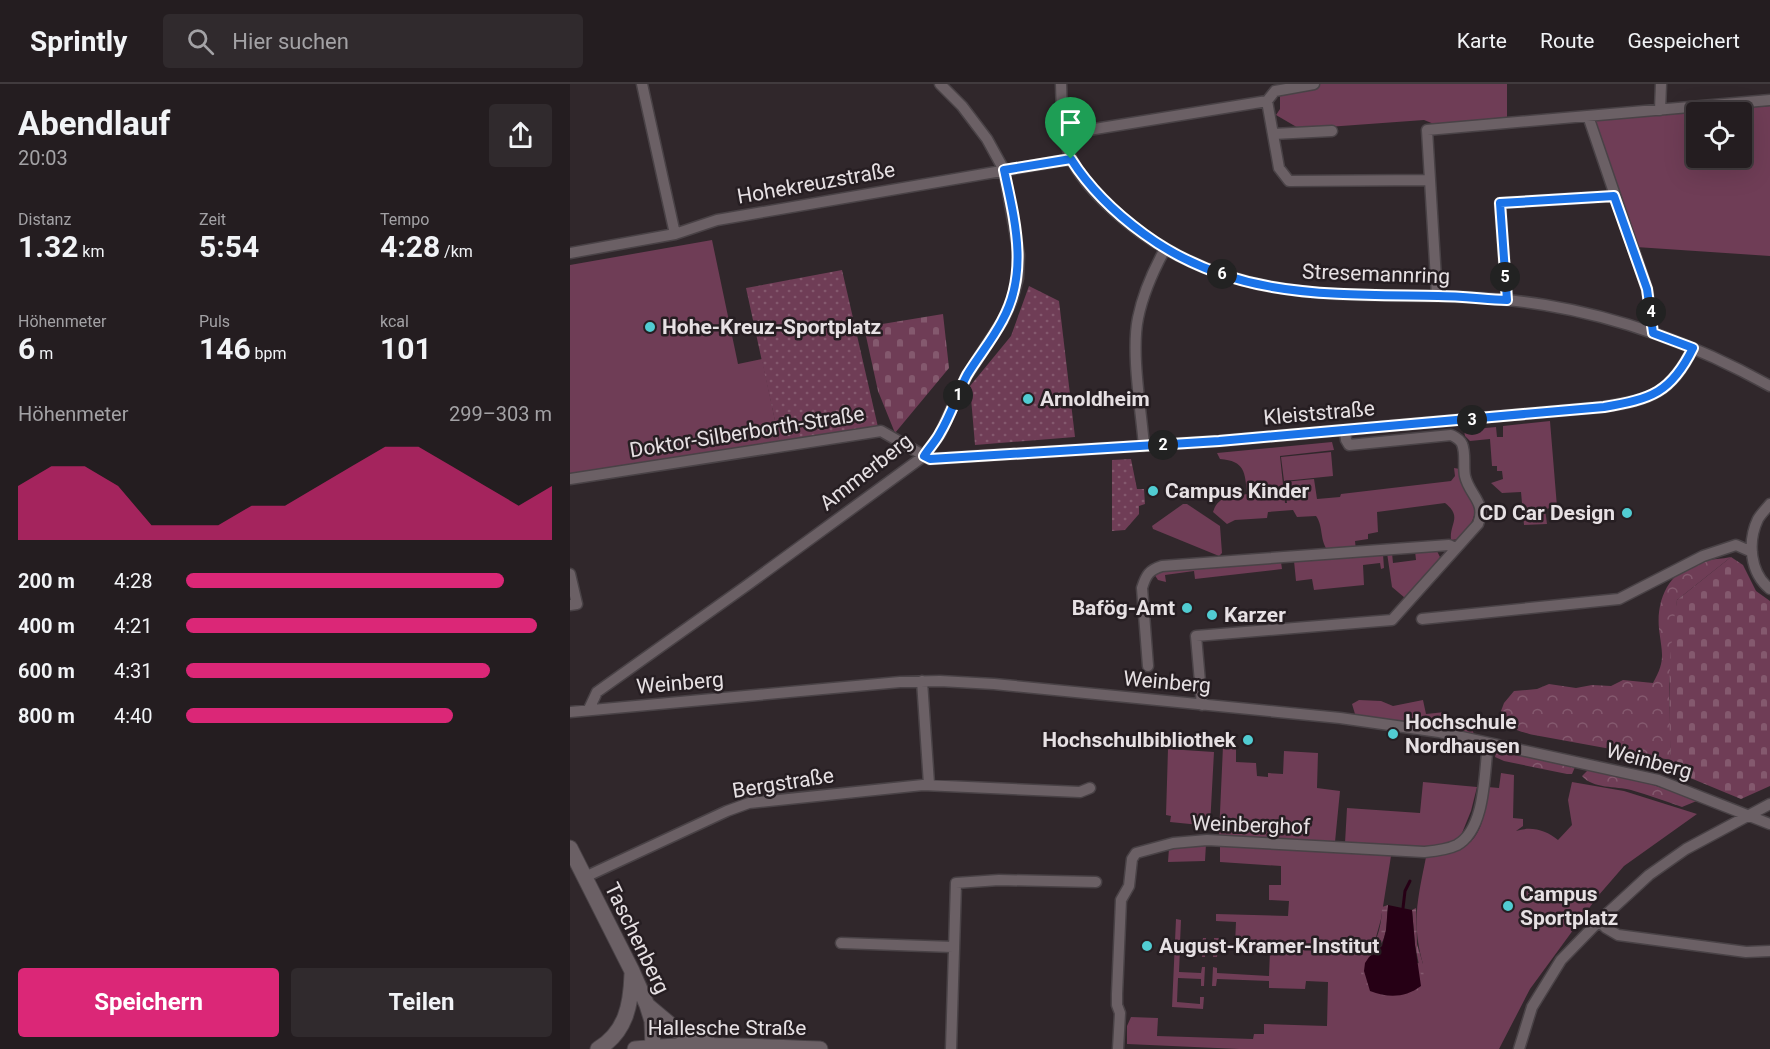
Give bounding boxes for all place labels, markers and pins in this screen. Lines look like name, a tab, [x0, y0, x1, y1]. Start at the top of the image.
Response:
pin	[1045, 97, 1096, 159]
pin: 6	[1207, 259, 1237, 289]
pin: 5	[1490, 262, 1520, 292]
pin: 4	[1636, 297, 1666, 327]
place label: Hohe-Kreuz-Sportplatz	[662, 315, 881, 339]
marker: Hohe-Kreuz-Sportplatz	[643, 320, 657, 334]
pin: 1	[943, 380, 973, 410]
place label: Arnoldheim	[1040, 387, 1150, 411]
marker: Arnoldheim	[1021, 392, 1035, 406]
pin: 3	[1457, 405, 1487, 435]
pin: 2	[1148, 430, 1178, 460]
place label: Campus Kinder	[1165, 479, 1310, 503]
marker: Campus Kinder	[1146, 484, 1160, 498]
place label: CD Car Design	[1479, 501, 1615, 525]
marker: CD Car Design	[1620, 506, 1634, 520]
place label: Bafög-Amt	[1072, 596, 1175, 620]
marker: Bafög-Amt	[1180, 601, 1194, 615]
place label: Karzer	[1224, 603, 1286, 627]
marker: Karzer	[1205, 608, 1219, 622]
place label: Hochschule Nordhausen	[1405, 710, 1520, 758]
marker: Hochschule Nordhausen	[1386, 727, 1400, 741]
place label: Hochschulbibliothek	[1042, 728, 1237, 752]
marker: Hochschulbibliothek	[1241, 733, 1255, 747]
place label: Campus Sportplatz	[1520, 882, 1618, 930]
marker: Campus Sportplatz	[1501, 899, 1515, 913]
place label: August-Kramer-Institut	[1159, 934, 1379, 958]
marker: August-Kramer-Institut	[1140, 939, 1154, 953]

